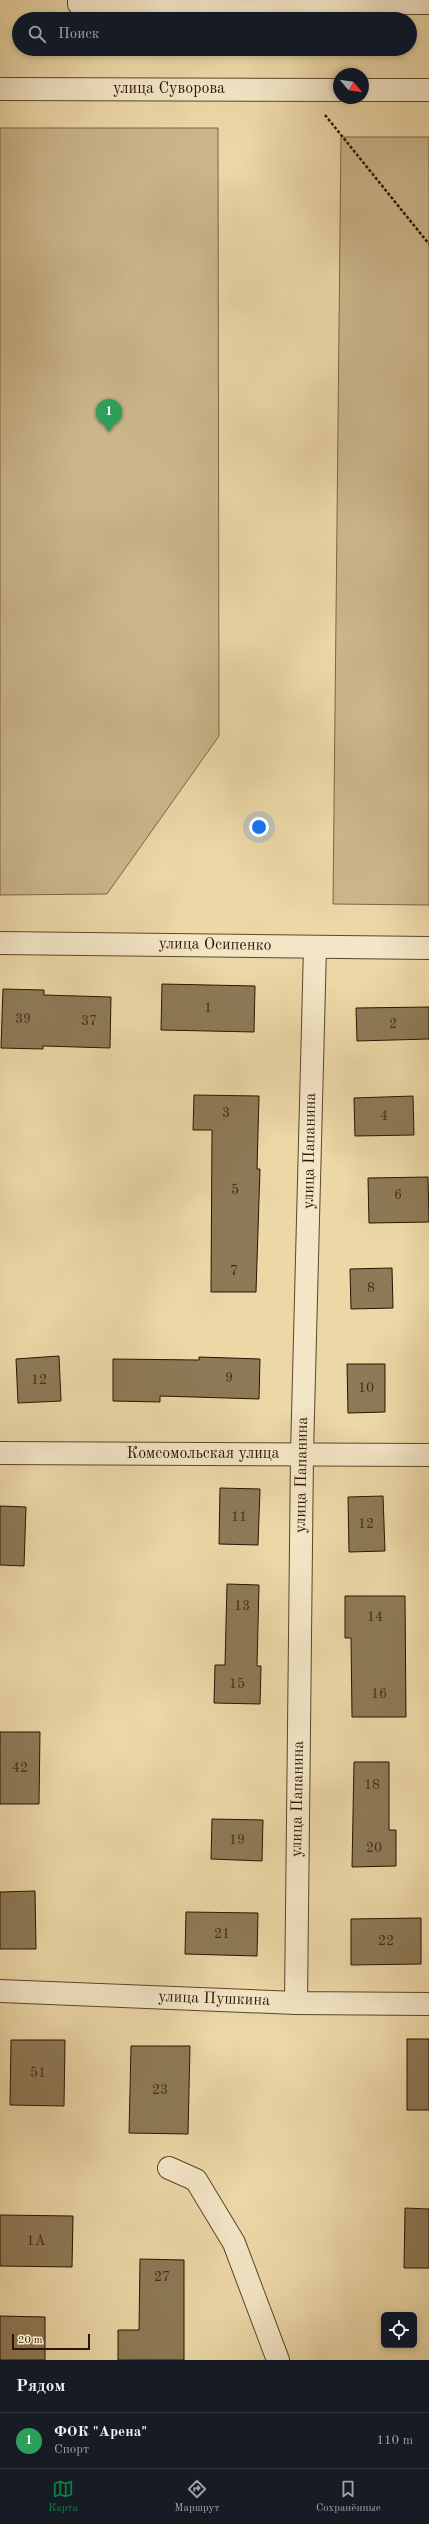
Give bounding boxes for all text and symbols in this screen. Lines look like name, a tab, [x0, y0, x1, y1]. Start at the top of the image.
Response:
search box	[12, 12, 417, 56]
icon: search	[26, 23, 48, 45]
text: Поиск	[58, 27, 99, 42]
north arrow	[333, 68, 369, 104]
street label: улица Суворова	[113, 81, 225, 97]
pin: 1	[96, 399, 122, 432]
your location	[249, 817, 269, 837]
street label: улица Осипенко	[158, 936, 272, 954]
house number: 1	[204, 1001, 212, 1015]
house number: 39	[15, 1012, 31, 1026]
house number: 37	[81, 1014, 97, 1028]
house number: 2	[389, 1017, 397, 1031]
street label: улица Папанина	[301, 1092, 319, 1209]
house number: 3	[222, 1106, 230, 1120]
house number: 4	[380, 1109, 388, 1123]
house number: 5	[231, 1183, 239, 1197]
house number: 6	[394, 1188, 402, 1202]
house number: 7	[230, 1264, 238, 1278]
house number: 8	[367, 1281, 375, 1295]
house number: 9	[225, 1371, 233, 1385]
house number: 12	[31, 1373, 47, 1387]
house number: 10	[358, 1381, 374, 1395]
street label: улица Папанина	[293, 1416, 311, 1533]
street label: Комсомольская улица	[126, 1446, 280, 1462]
house number: 11	[231, 1510, 247, 1524]
house number: 12	[358, 1517, 374, 1531]
house number: 13	[234, 1599, 250, 1613]
house number: 14	[367, 1610, 383, 1624]
house number: 15	[229, 1677, 245, 1691]
house number: 16	[371, 1687, 387, 1701]
street label: улица Папанина	[289, 1740, 307, 1857]
house number: 42	[12, 1761, 28, 1775]
house number: 18	[364, 1778, 380, 1792]
house number: 19	[229, 1833, 245, 1847]
house number: 20	[366, 1841, 382, 1855]
house number: 21	[214, 1927, 230, 1941]
house number: 22	[378, 1934, 394, 1948]
street label: улица Пушкина	[158, 1989, 270, 2009]
house number: 51	[30, 2066, 46, 2080]
house number: 23	[152, 2083, 168, 2097]
house number: 1А	[27, 2234, 46, 2248]
house number: 27	[154, 2270, 170, 2284]
map controls	[381, 2312, 417, 2348]
button: locate	[381, 2312, 417, 2348]
scale bar	[12, 2332, 90, 2351]
text: 20 m	[18, 2335, 43, 2346]
text: Рядом	[16, 2378, 65, 2395]
text: ФОК "Арена"	[54, 2425, 147, 2440]
text: 1	[25, 2434, 33, 2447]
text: 110 m	[376, 2434, 413, 2447]
text: Спорт	[54, 2443, 89, 2456]
tab: Карта	[48, 2478, 78, 2516]
tab: Маршрут	[174, 2478, 220, 2516]
tab: Сохранённые	[316, 2478, 381, 2516]

